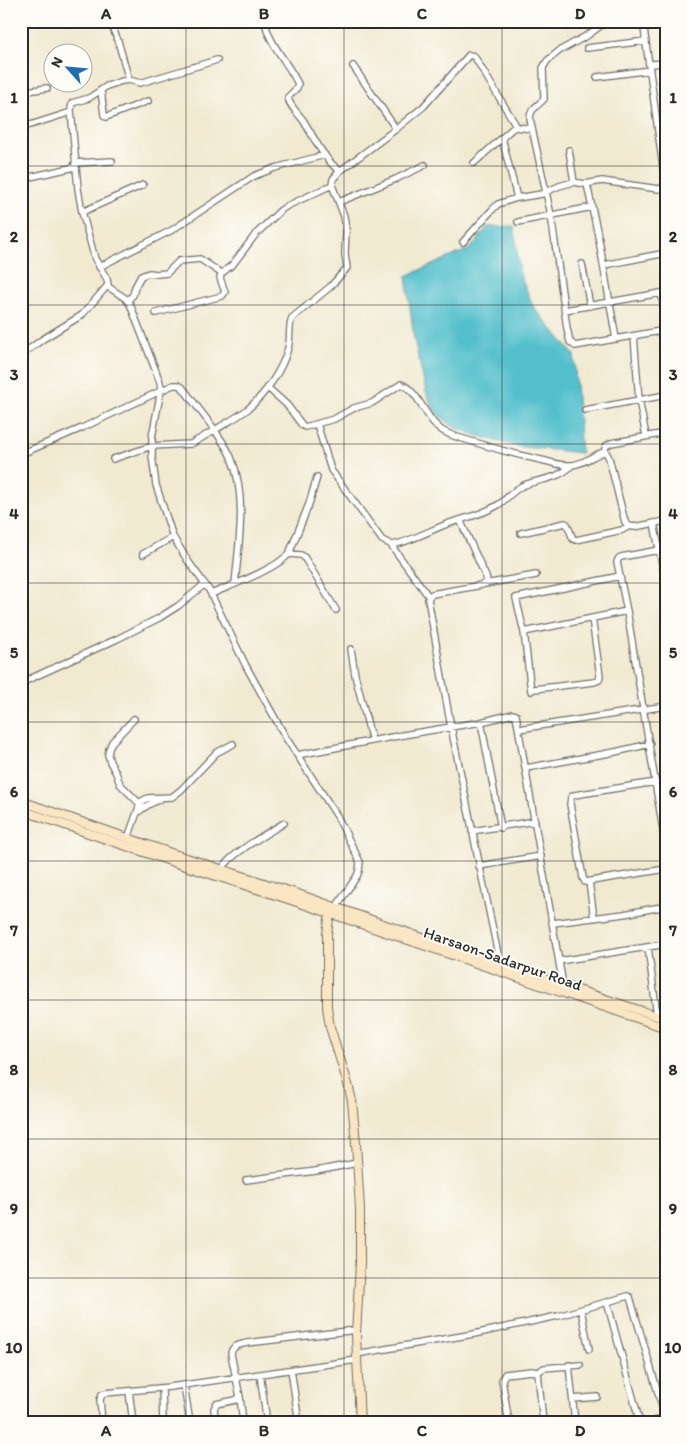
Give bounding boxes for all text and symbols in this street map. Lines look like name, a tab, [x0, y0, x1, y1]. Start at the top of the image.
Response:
text: A	[100, 4, 112, 23]
text: B	[259, 4, 270, 23]
text: C	[417, 4, 428, 23]
text: D	[575, 4, 586, 23]
north arrow	[42, 42, 92, 92]
text: N	[47, 54, 67, 70]
text: 1	[10, 88, 18, 107]
text: 1	[669, 88, 677, 107]
text: 2	[10, 227, 19, 246]
text: 2	[669, 227, 678, 246]
text: 3	[10, 365, 19, 384]
text: 3	[669, 365, 678, 384]
text: 4	[9, 504, 19, 523]
text: 4	[668, 504, 678, 523]
text: 5	[10, 643, 19, 662]
text: 5	[669, 643, 678, 662]
text: 6	[10, 782, 19, 801]
text: 6	[669, 782, 678, 801]
text: 7	[9, 921, 18, 940]
text: 7	[668, 921, 677, 940]
street label: Harsaon-Sadarpur Road	[421, 922, 585, 995]
text: 8	[10, 1060, 19, 1079]
text: 8	[669, 1060, 678, 1079]
text: 9	[10, 1199, 18, 1218]
text: 9	[669, 1199, 677, 1218]
text: 10	[5, 1338, 23, 1357]
text: 10	[664, 1338, 682, 1357]
text: A	[100, 1421, 112, 1440]
text: B	[259, 1421, 270, 1440]
text: C	[417, 1421, 428, 1440]
text: D	[575, 1421, 586, 1440]

